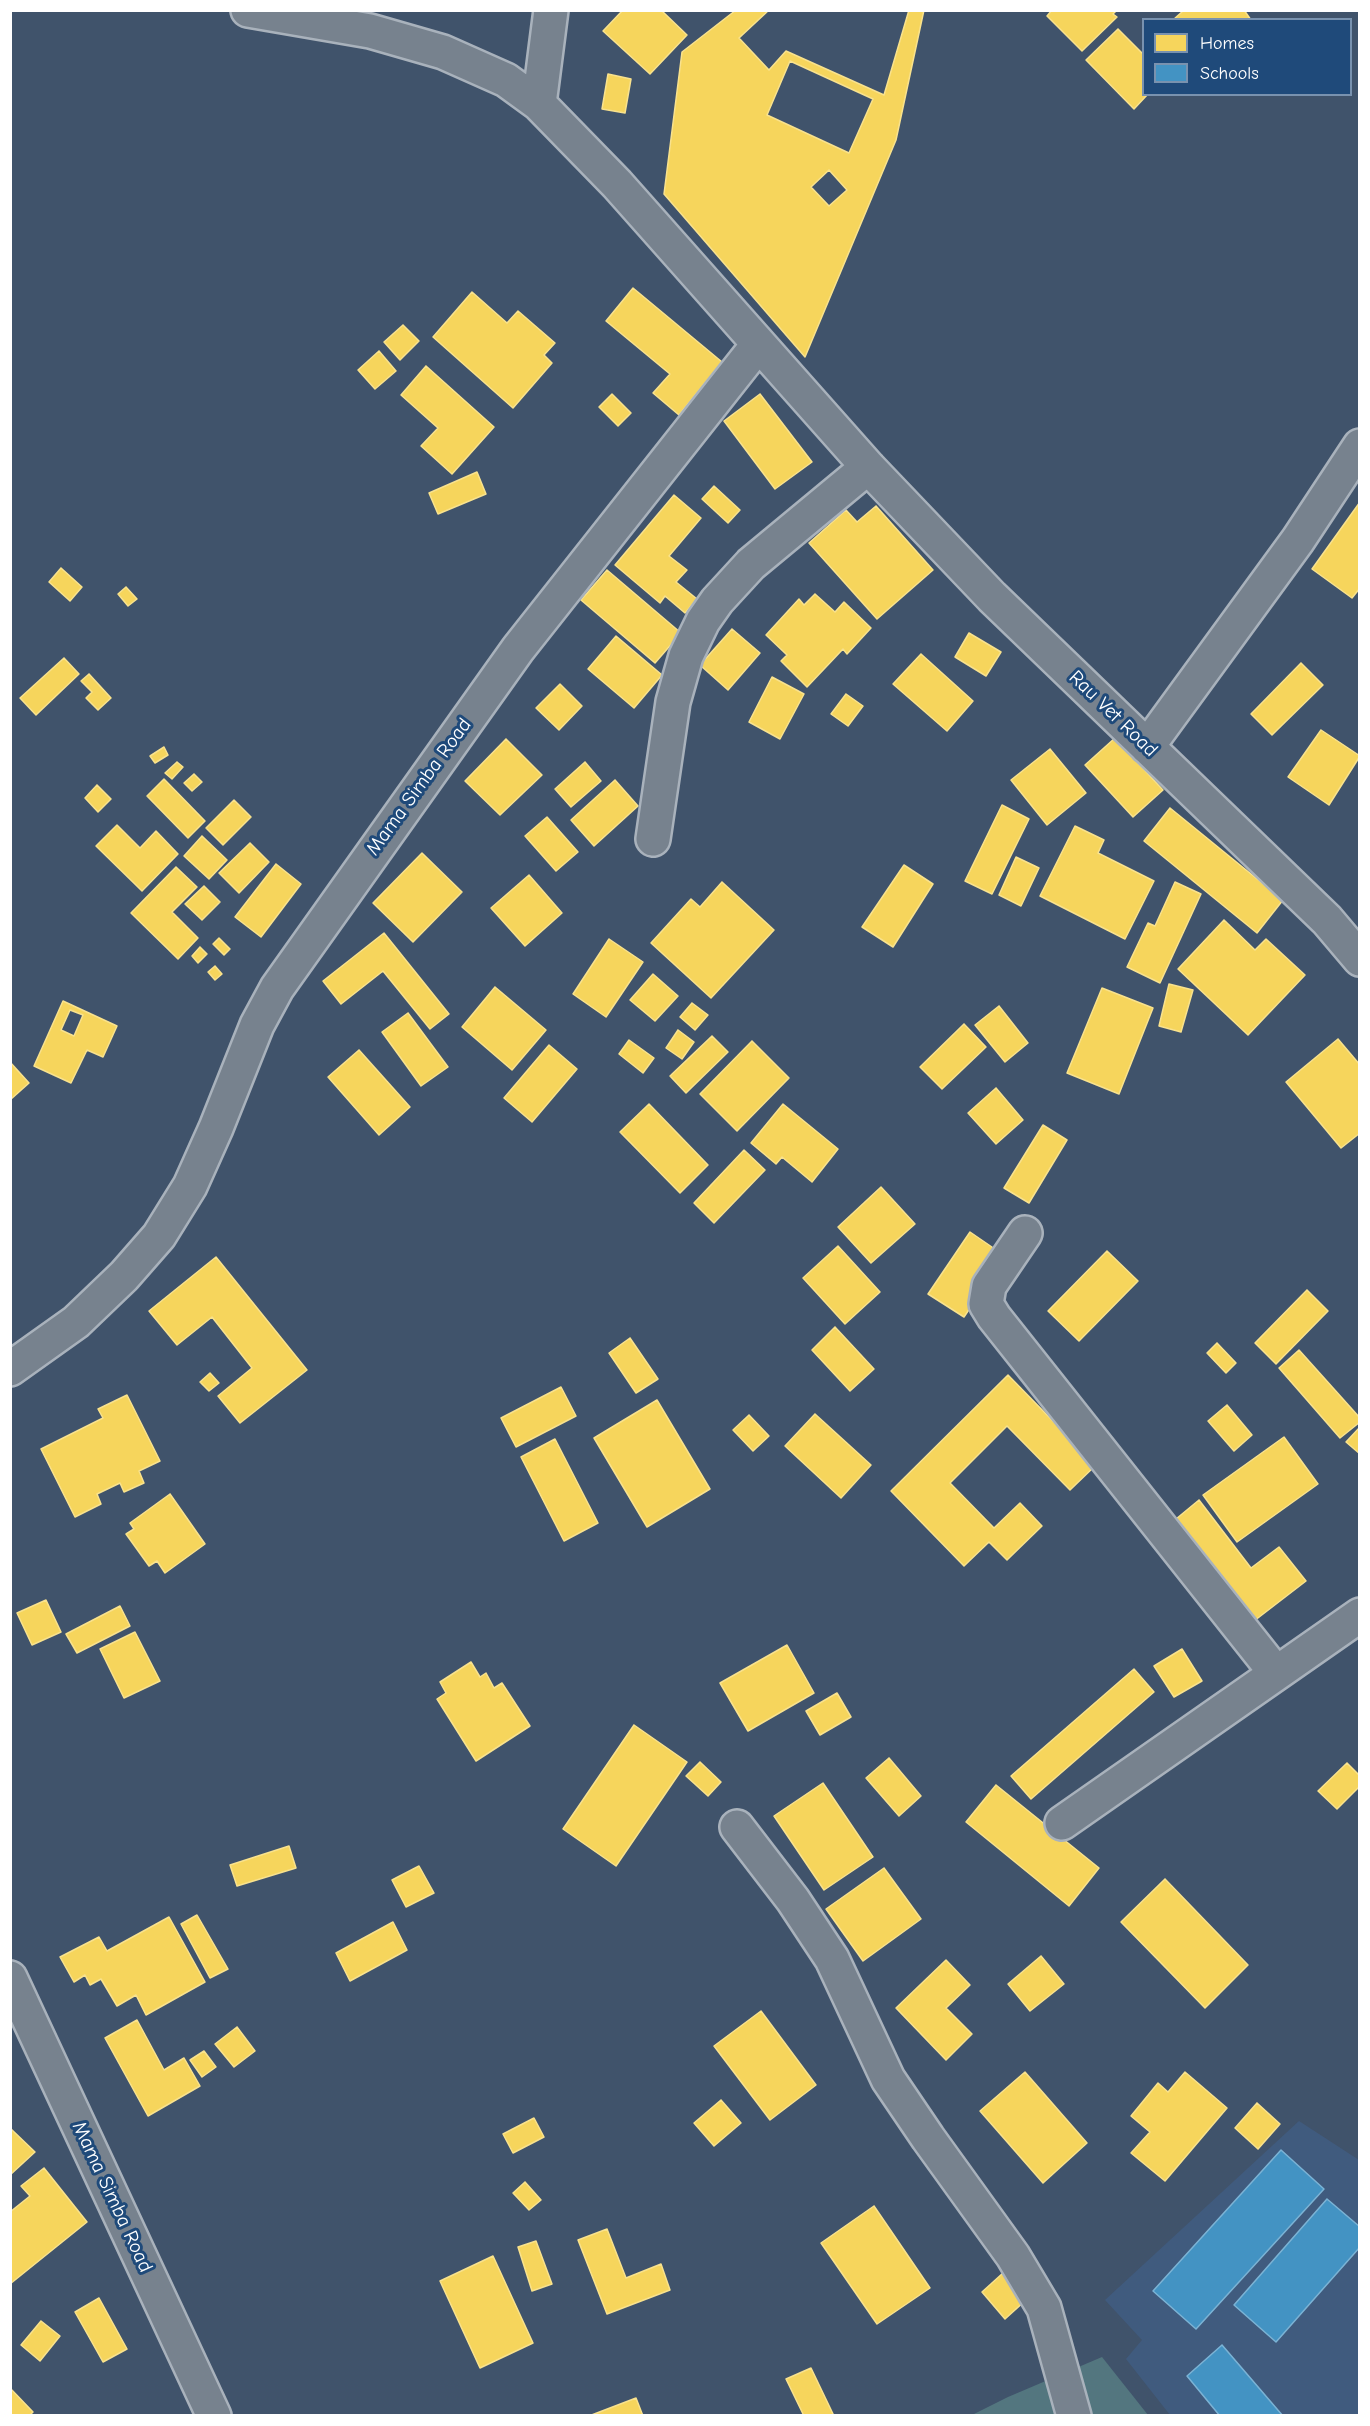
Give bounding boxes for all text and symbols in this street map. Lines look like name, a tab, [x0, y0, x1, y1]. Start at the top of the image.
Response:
legend	[1142, 18, 1352, 96]
text: Homes	[1200, 33, 1254, 54]
text: Schools	[1200, 63, 1259, 84]
street label: Rau Vet Road	[1064, 666, 1162, 762]
street label: Mama Simba Road	[361, 714, 477, 860]
street label: Mama Simba Road	[67, 2118, 157, 2276]

